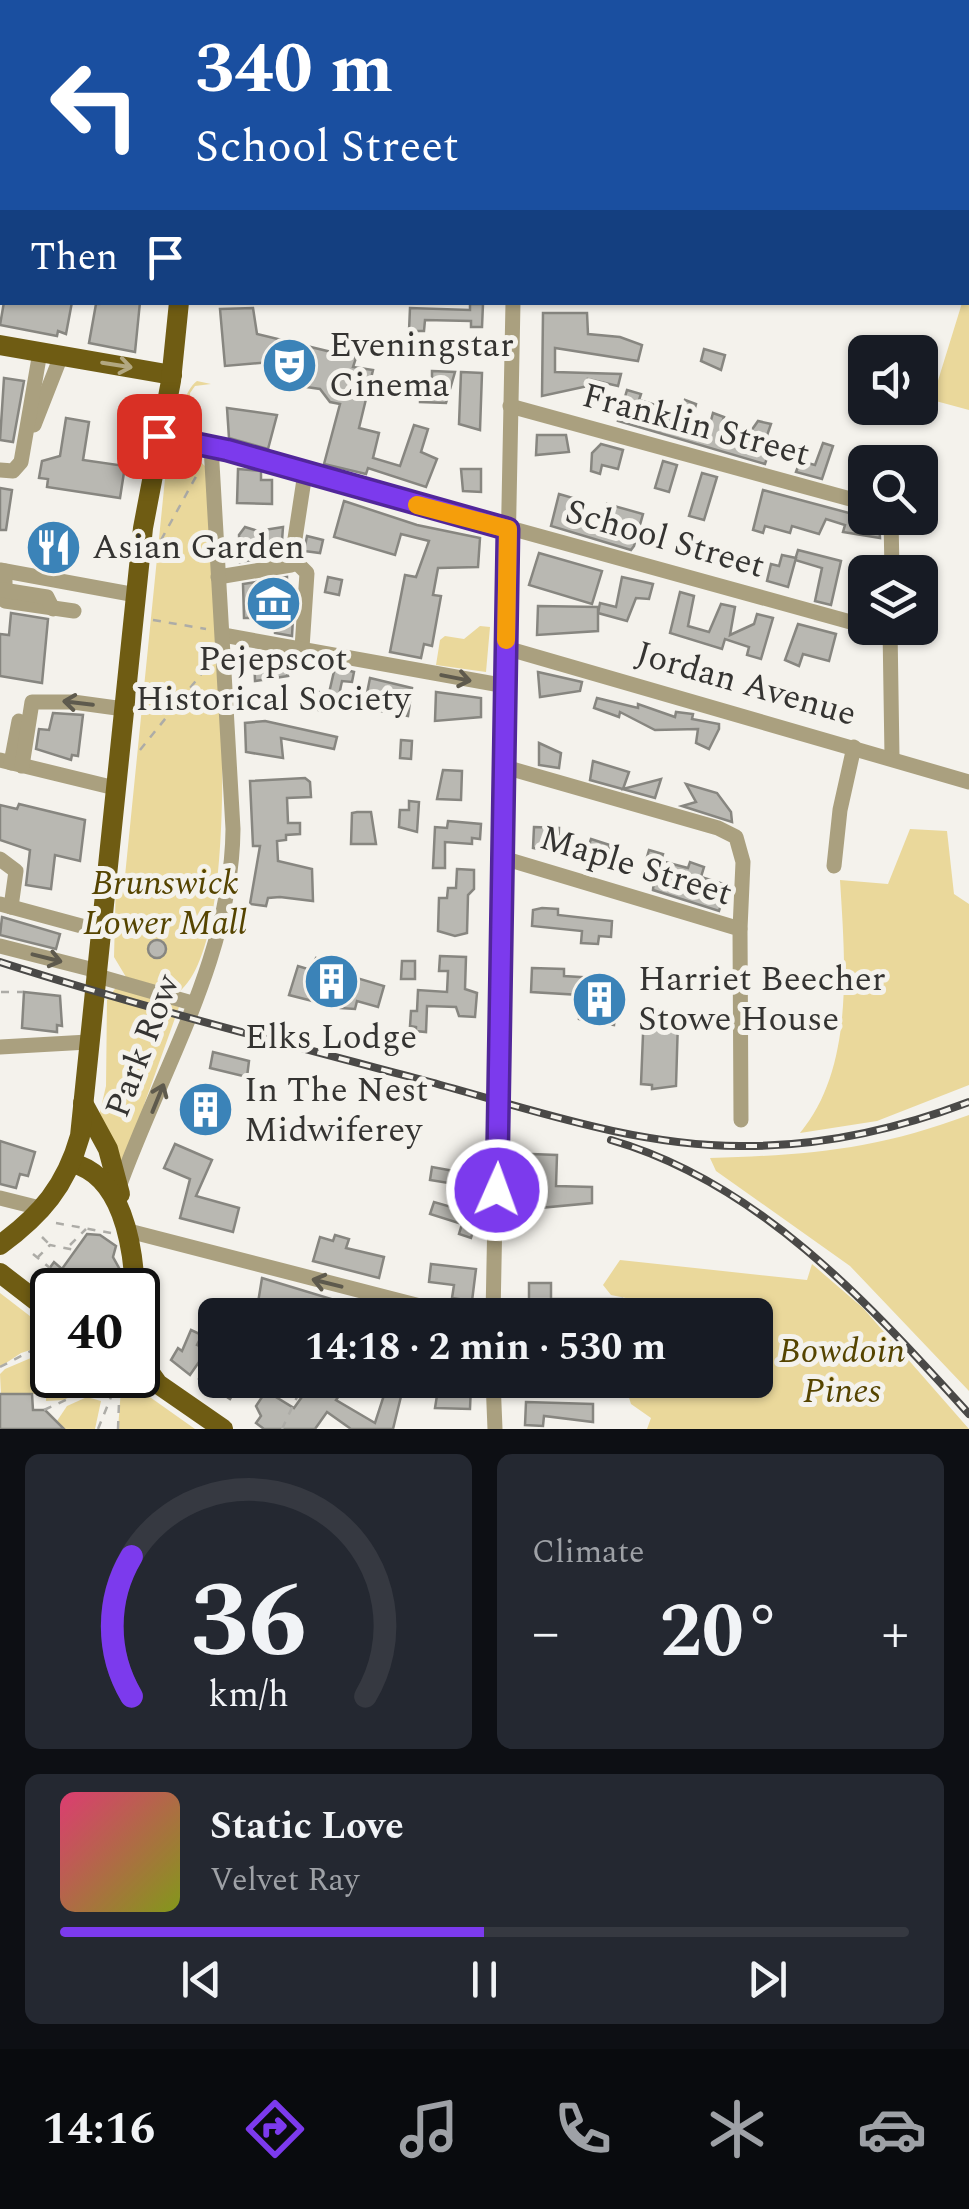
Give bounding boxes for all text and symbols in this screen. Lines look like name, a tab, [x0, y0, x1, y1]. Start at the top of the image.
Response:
text: 340 m	[195, 17, 393, 123]
icon: left	[30, 40, 160, 170]
text: School Street	[195, 113, 459, 182]
text: Then	[30, 229, 118, 287]
icon: arrive	[138, 230, 193, 285]
place label: Eveningstar Cinema	[329, 319, 514, 412]
theatre icon: Eveningstar Cinema	[260, 335, 320, 395]
map controls	[848, 335, 938, 645]
button: sound	[848, 335, 938, 425]
one-way arrow	[100, 356, 132, 375]
street label: Franklin Street	[576, 369, 816, 481]
pin	[117, 394, 202, 479]
icon: arrive	[132, 409, 187, 464]
button: search	[848, 445, 938, 535]
street label: School Street	[559, 485, 771, 593]
restaurant icon: Asian Garden	[23, 517, 83, 577]
place label: Asian Garden	[92, 521, 305, 574]
button: layers	[848, 555, 938, 645]
museum icon: Pejepscot Historical Society	[243, 573, 303, 633]
street label: Jordan Avenue	[630, 627, 862, 741]
place label: Pejepscot Historical Society	[135, 633, 412, 726]
one-way arrow	[439, 669, 471, 688]
one-way arrow	[62, 693, 94, 712]
street label: Maple Street	[533, 812, 739, 920]
park label: Brunswick Lower Mall	[83, 857, 247, 950]
one-way arrow	[30, 950, 62, 968]
building icon: Elks Lodge	[301, 951, 361, 1011]
place label: Harriet Beecher Stowe House	[638, 953, 886, 1046]
street label: Park Row	[92, 965, 195, 1125]
building icon: Harriet Beecher Stowe House	[569, 969, 629, 1029]
place label: Elks Lodge	[245, 1011, 417, 1064]
place label: In The Nest Midwiferey	[244, 1064, 429, 1157]
building icon: In The Nest Midwiferey	[175, 1080, 235, 1140]
one-way arrow	[150, 1083, 168, 1113]
position arrow	[445, 1138, 549, 1242]
speed limit sign: 40	[30, 1268, 160, 1398]
one-way arrow	[312, 1272, 343, 1291]
text: 14:18 · 2 min · 530 m	[305, 1319, 666, 1377]
park label: Bowdoin Pines	[779, 1325, 905, 1418]
text: Climate	[532, 1528, 644, 1577]
text: 36	[190, 1544, 307, 1702]
text: 20°	[660, 1576, 781, 1690]
text: −	[532, 1592, 560, 1675]
text: +	[881, 1592, 909, 1675]
text: km/h	[208, 1668, 289, 1723]
text: Static Love	[210, 1798, 404, 1856]
text: Velvet Ray	[210, 1856, 359, 1905]
icon: previous	[174, 1952, 229, 2007]
icon: pause	[457, 1952, 512, 2007]
icon: next	[740, 1952, 795, 2007]
icon: directions	[240, 2094, 310, 2164]
icon: music	[394, 2094, 464, 2164]
icon: phone	[548, 2094, 618, 2164]
icon: climate	[702, 2094, 772, 2164]
icon: car	[857, 2094, 927, 2164]
text: 14:16	[42, 2095, 155, 2164]

